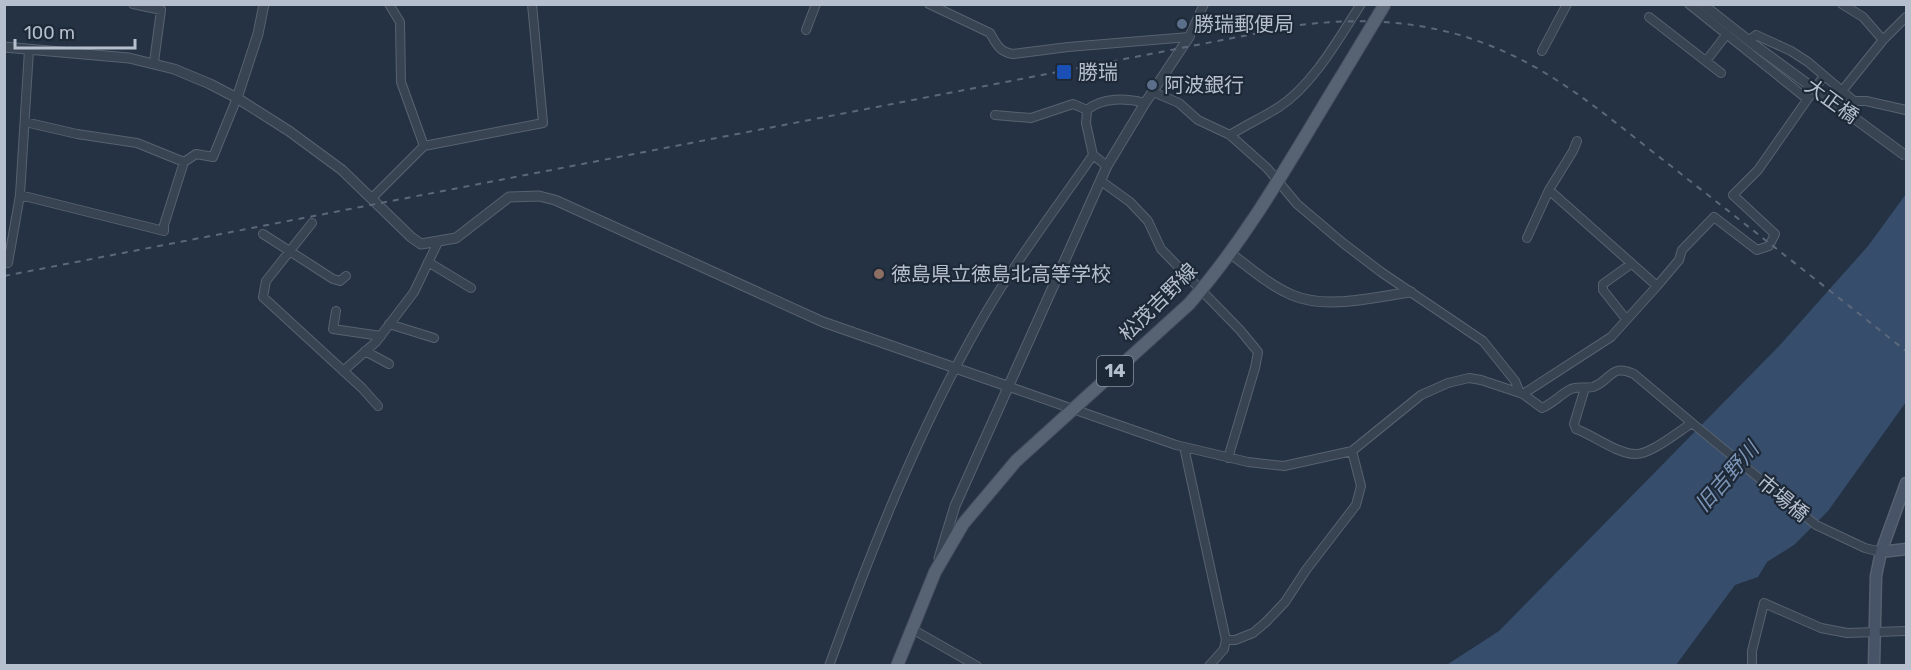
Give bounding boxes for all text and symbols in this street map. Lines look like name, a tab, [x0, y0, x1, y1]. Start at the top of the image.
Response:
scale bar	[15, 12, 135, 50]
place label: 勝瑞郵便局	[1194, 12, 1294, 36]
marker: 勝瑞郵便局	[1175, 17, 1189, 31]
text: 100 m	[24, 22, 75, 44]
place label: 勝瑞	[1078, 60, 1118, 84]
marker: 勝瑞	[1055, 63, 1073, 81]
place label: 阿波銀行	[1164, 73, 1244, 97]
street label: 大正橋	[1801, 74, 1863, 128]
marker: 阿波銀行	[1145, 78, 1159, 92]
street label: 松茂吉野線	[1114, 258, 1202, 346]
place label: 徳島県立徳島北高等学校	[891, 262, 1111, 286]
marker: 徳島県立徳島北高等学校	[872, 267, 886, 281]
road number: 14	[1097, 356, 1133, 386]
water label: 旧吉野川	[1690, 435, 1765, 517]
street label: 市場橋	[1752, 470, 1814, 526]

